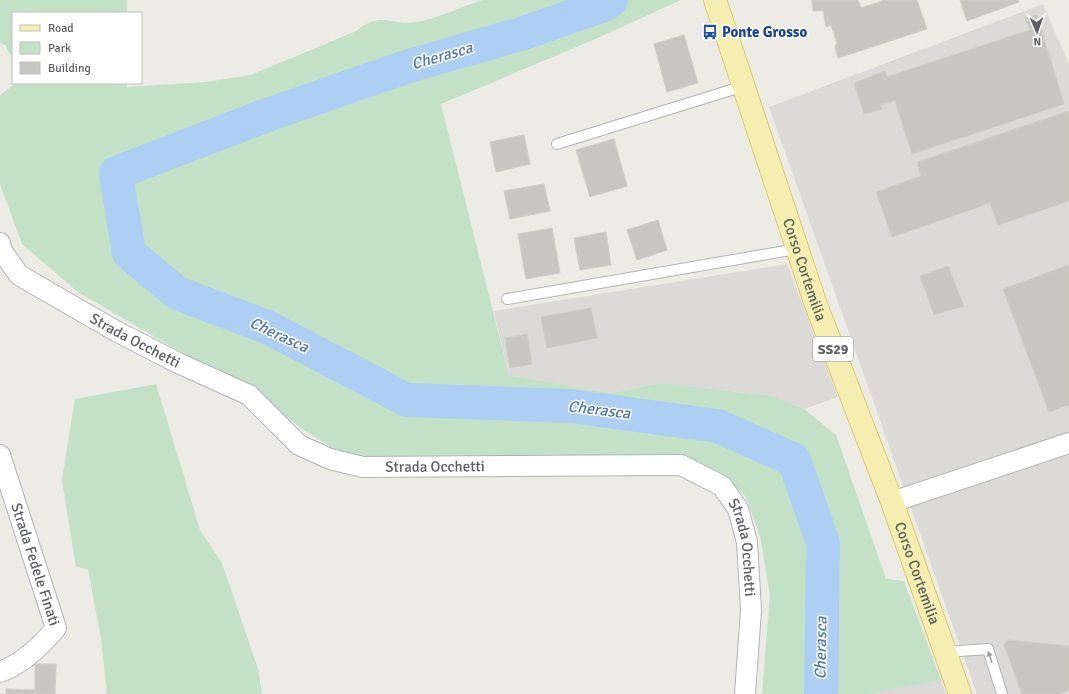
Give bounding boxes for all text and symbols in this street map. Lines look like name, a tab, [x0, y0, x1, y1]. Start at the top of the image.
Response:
legend	[12, 12, 142, 84]
north arrow	[1017, 12, 1057, 52]
text: Road	[48, 21, 74, 36]
bus stop icon: Ponte Grosso	[701, 23, 719, 41]
place label: Ponte Grosso	[722, 23, 807, 41]
text: N	[1033, 35, 1041, 48]
water label: Cherasca	[409, 37, 476, 74]
text: Park	[48, 41, 71, 56]
text: Building	[48, 61, 91, 76]
street label: Corso Cortemilia	[779, 216, 830, 323]
street label: Strada Occhetti	[87, 309, 183, 372]
water label: Cherasca	[246, 313, 313, 358]
road number: SS29	[813, 337, 853, 361]
water label: Cherasca	[567, 396, 632, 424]
street label: Strada Occhetti	[385, 457, 485, 476]
street label: Strada Occhetti	[724, 495, 759, 597]
street label: Strada Fedele Finati	[7, 501, 64, 628]
street label: Corso Cortemilia	[891, 520, 944, 627]
water label: Cherasca	[810, 615, 832, 680]
one-way arrow	[987, 651, 993, 663]

